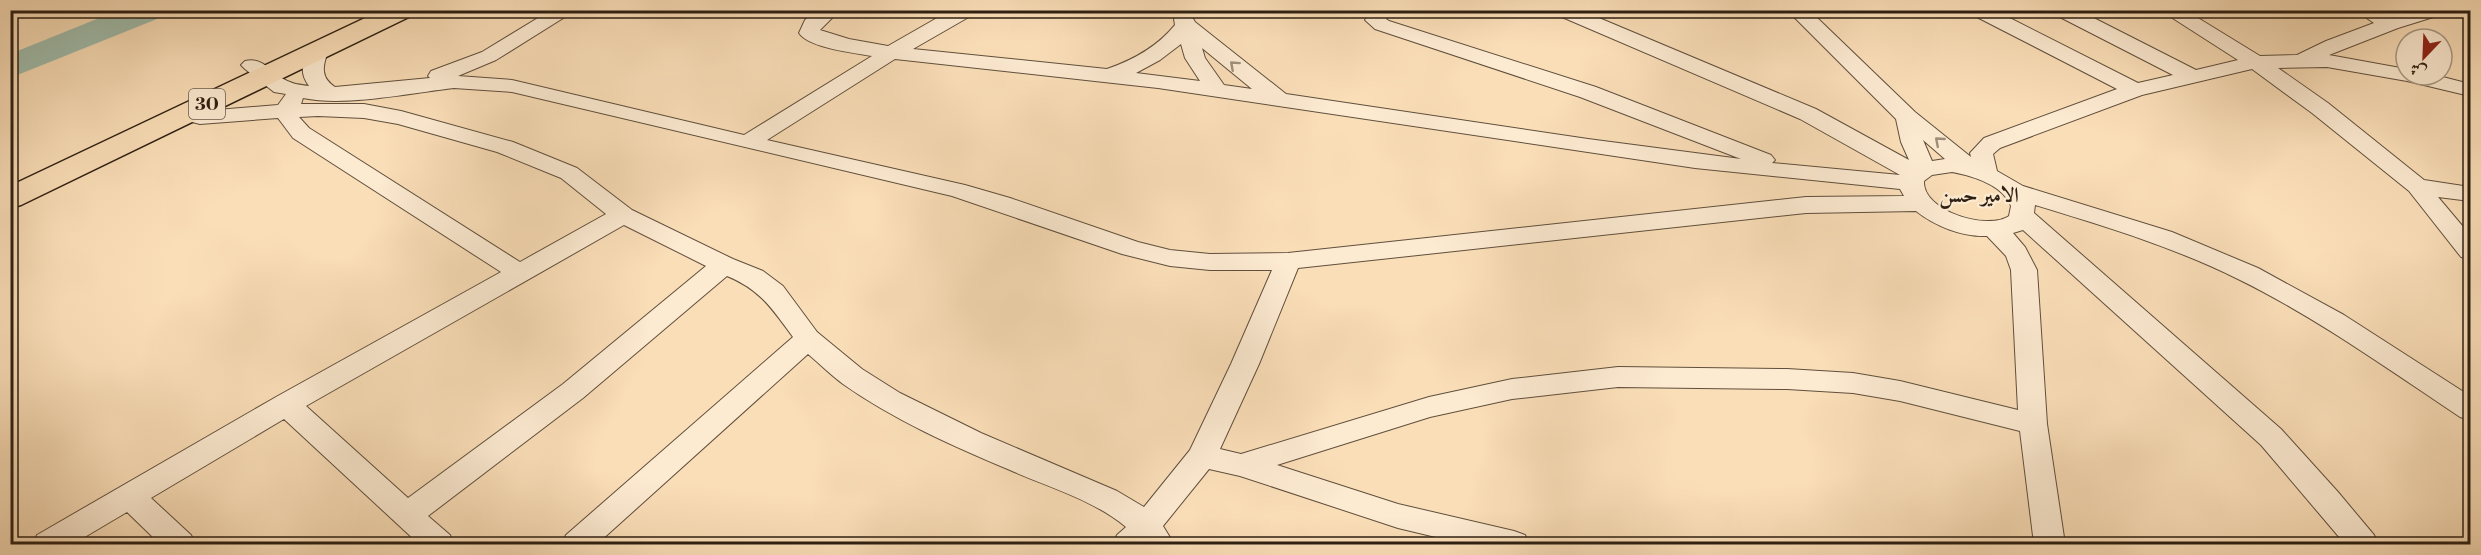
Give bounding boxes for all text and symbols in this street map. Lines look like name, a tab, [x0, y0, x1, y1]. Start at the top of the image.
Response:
north arrow	[2394, 27, 2454, 87]
text: ش	[2407, 58, 2430, 82]
one-way arrow	[1230, 61, 1240, 72]
road number: 30	[189, 89, 225, 119]
one-way arrow	[1935, 137, 1946, 148]
district label: الامير حسن	[1939, 183, 2019, 209]

